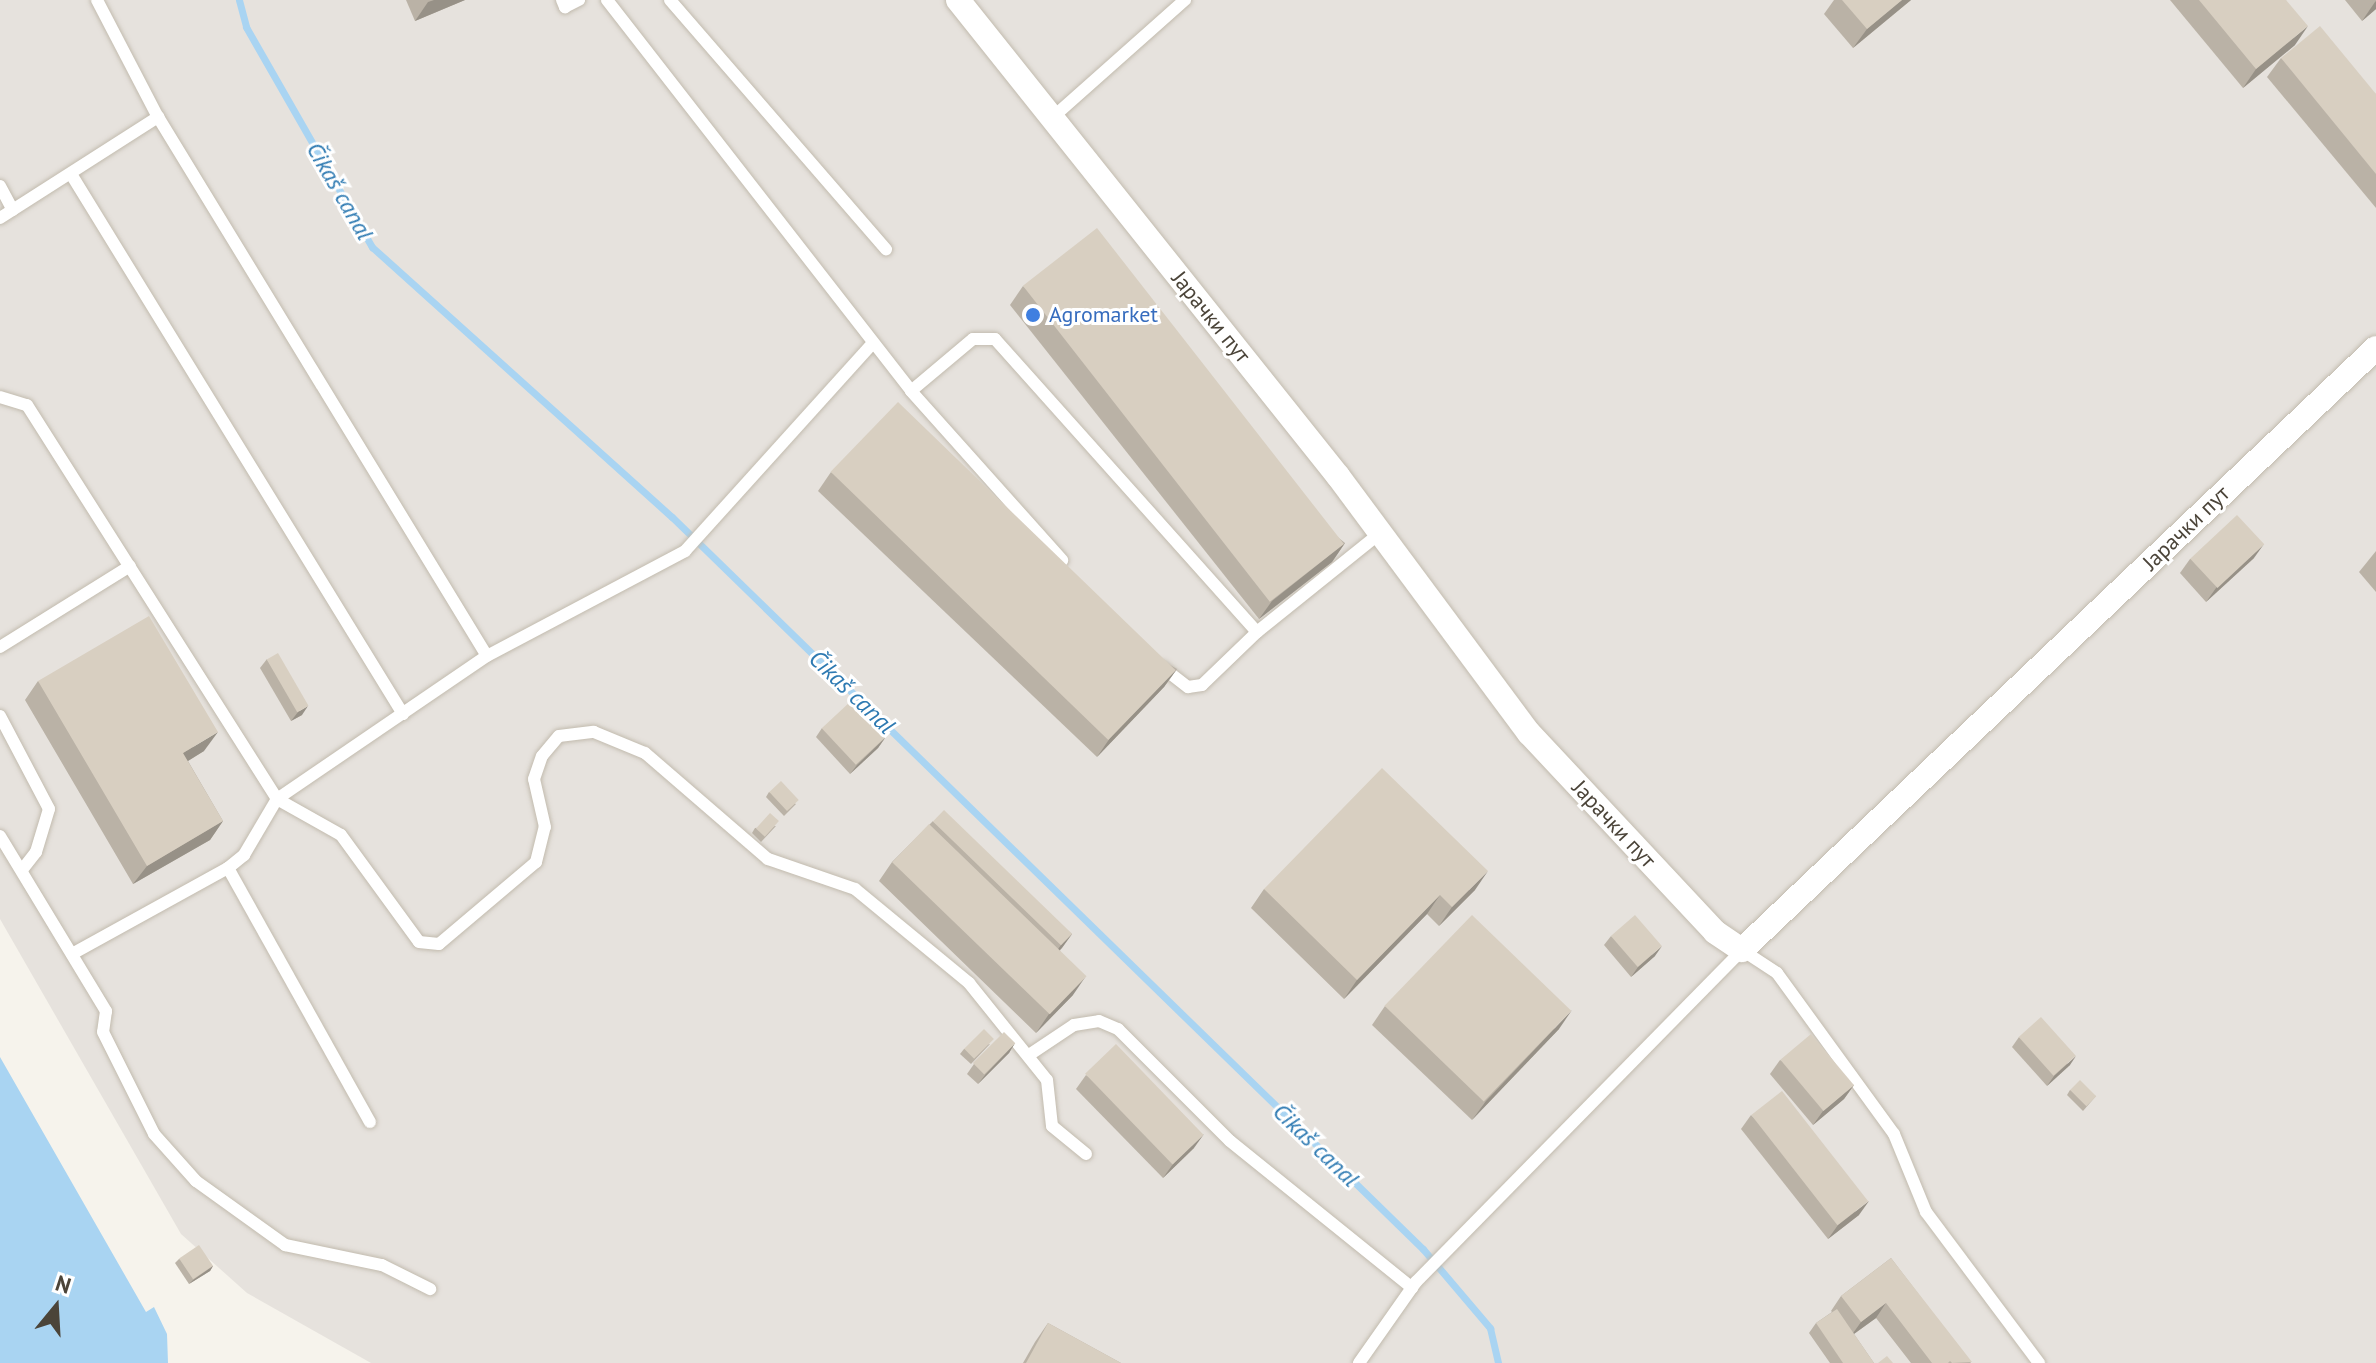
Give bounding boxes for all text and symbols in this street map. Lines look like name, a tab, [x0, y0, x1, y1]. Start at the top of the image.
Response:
water label: Čikaš canal	[300, 137, 380, 245]
street label: Јарачки пут	[1166, 266, 1256, 368]
place label: Agromarket	[1049, 302, 1158, 328]
marker: Agromarket	[1024, 306, 1042, 324]
street label: Јарачки пут	[2137, 480, 2235, 576]
water label: Čikaš canal	[803, 644, 901, 740]
street label: Јарачки пут	[1567, 775, 1661, 873]
water label: Čikaš canal	[1267, 1097, 1365, 1193]
north arrow	[16, 1267, 96, 1347]
text: N	[52, 1269, 75, 1300]

